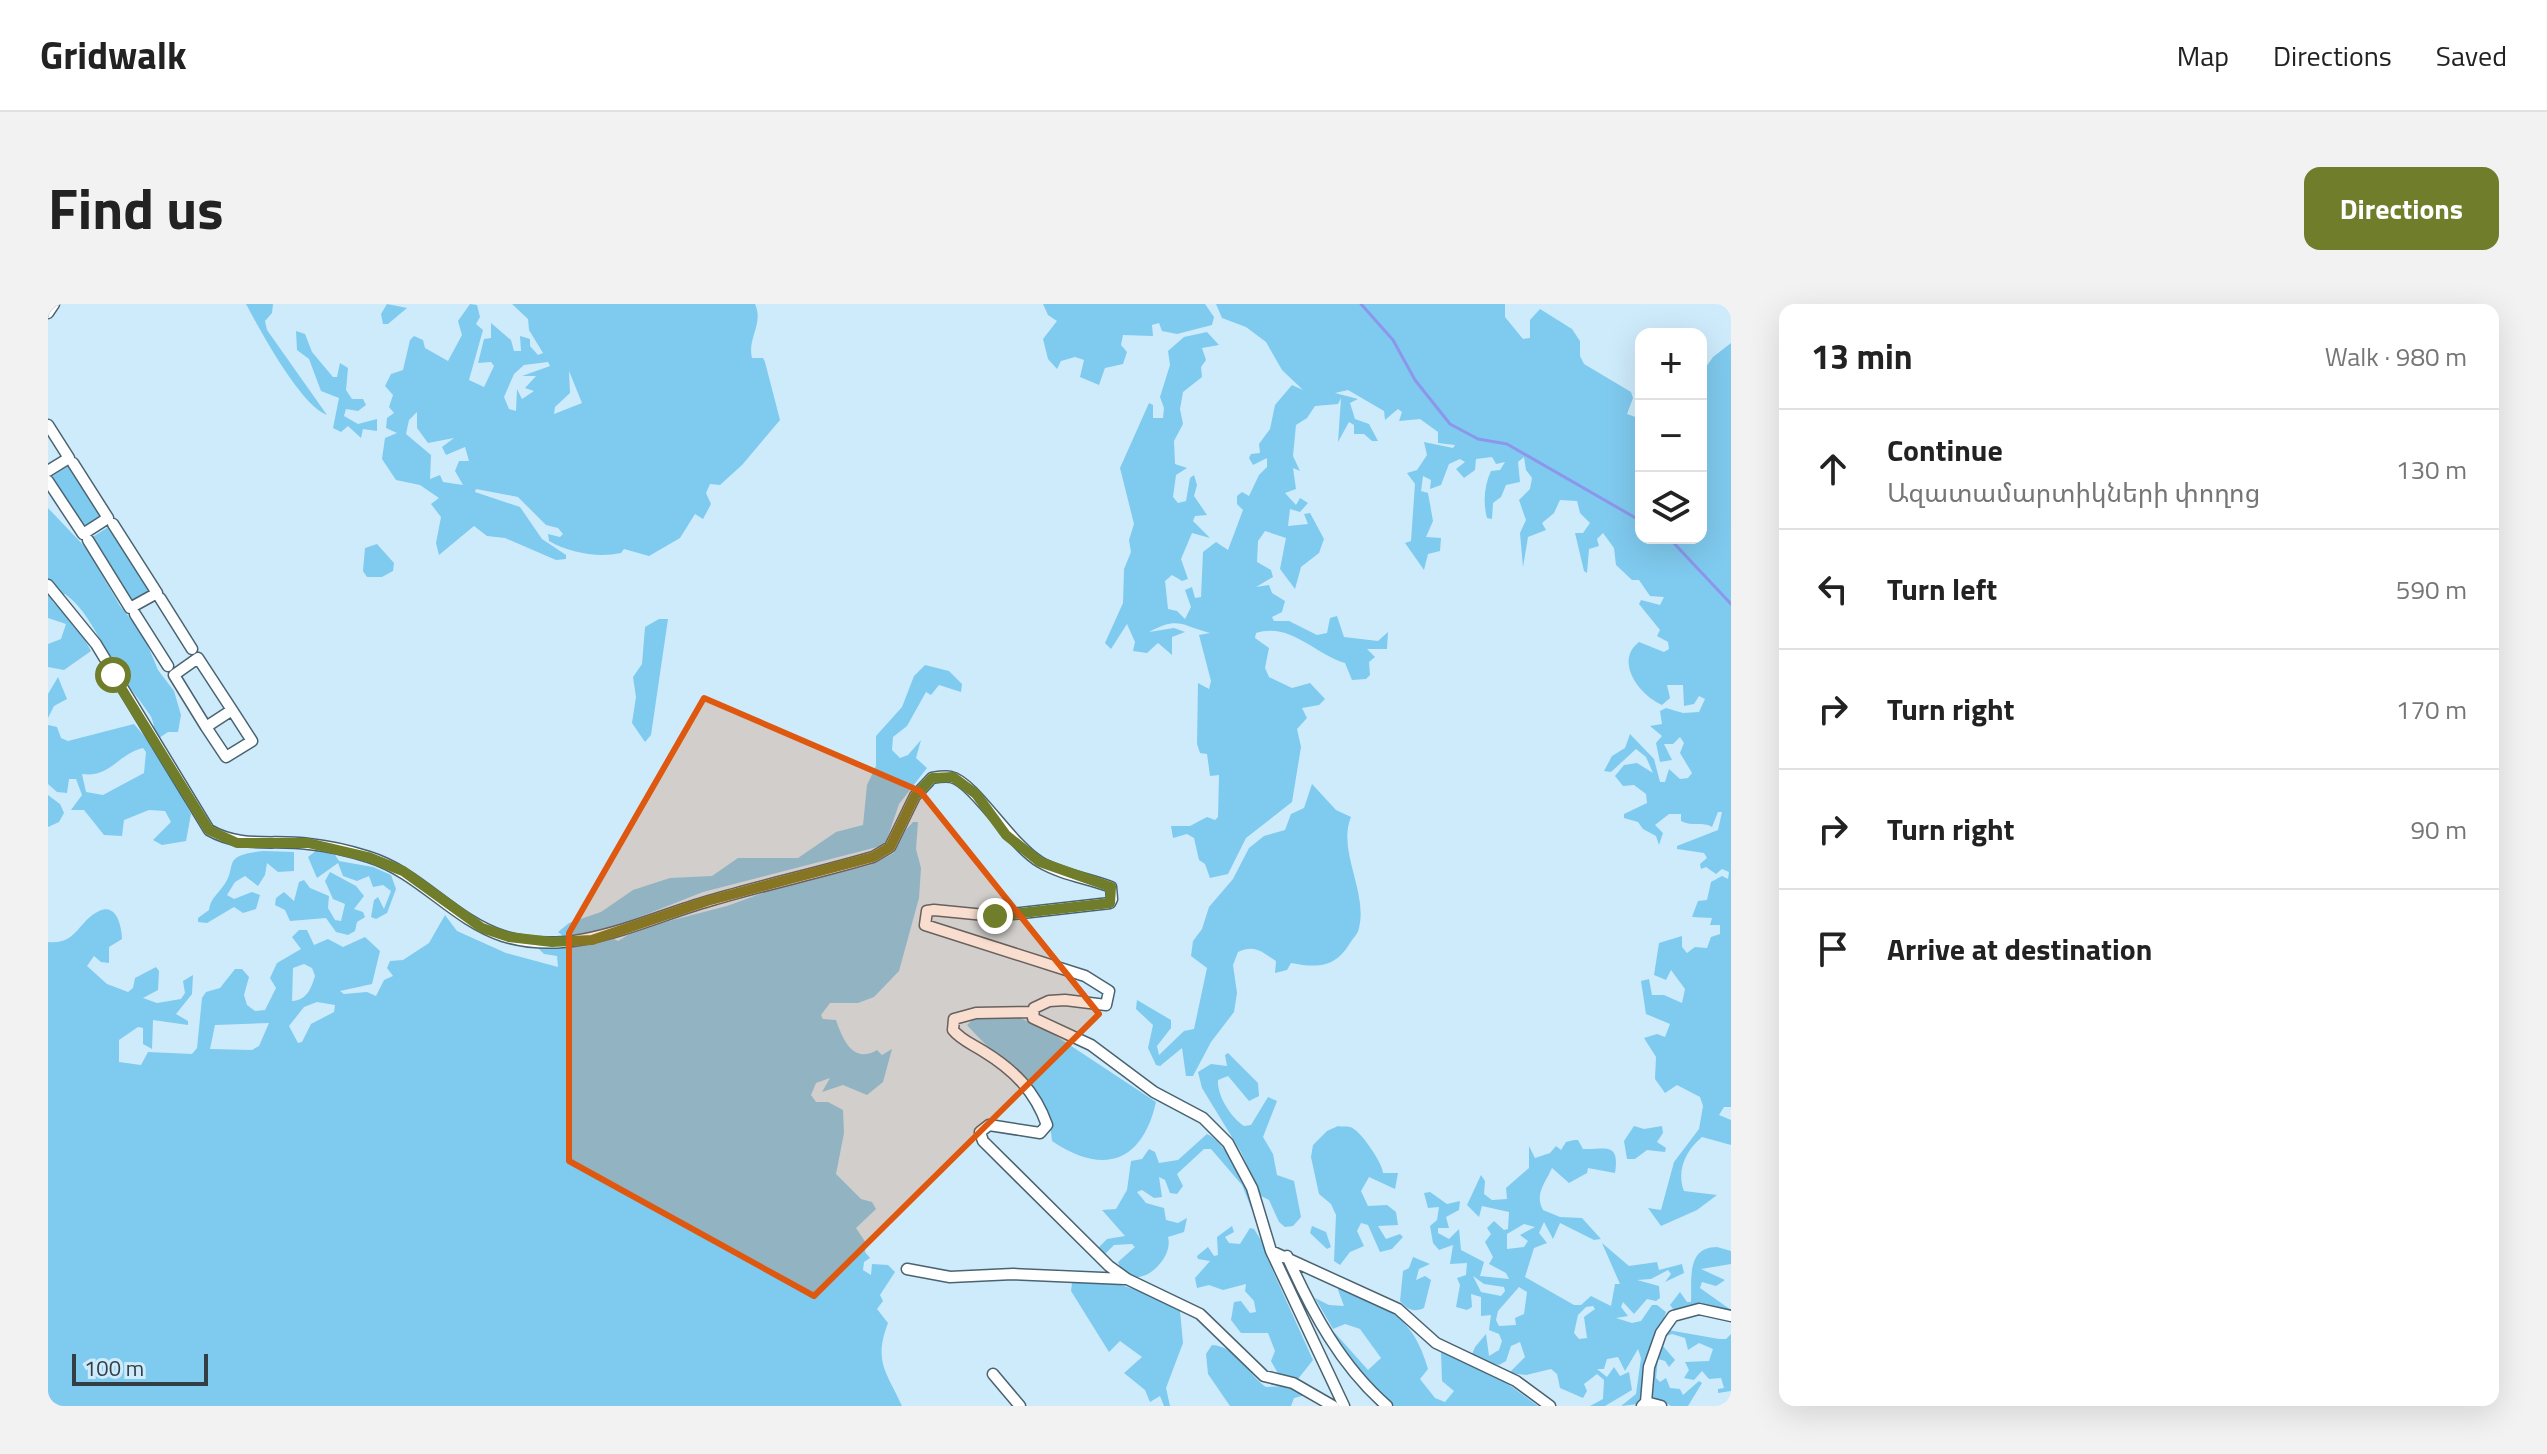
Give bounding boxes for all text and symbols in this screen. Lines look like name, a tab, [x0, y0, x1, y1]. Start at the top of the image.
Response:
text: Gridwalk	[40, 26, 187, 84]
text: Map	[2177, 34, 2229, 77]
text: Directions	[2273, 34, 2392, 77]
text: Saved	[2436, 34, 2507, 77]
text: Find us	[48, 166, 224, 251]
button: Directions	[2304, 167, 2499, 250]
map controls	[1635, 328, 1707, 544]
button: +	[1635, 328, 1707, 400]
text: 13 min	[1811, 330, 1913, 382]
text: Walk · 980 m	[2325, 337, 2467, 376]
button: −	[1635, 400, 1707, 472]
text: Continue	[1887, 427, 2003, 473]
icon: ahead	[1811, 447, 1855, 491]
text: 130 m	[2396, 450, 2467, 489]
button: layers	[1635, 472, 1707, 544]
text: Ազատամարտիկների փողոց	[1887, 473, 2260, 512]
text: Turn left	[1887, 566, 1997, 612]
icon: left	[1811, 567, 1855, 611]
text: 590 m	[2396, 570, 2467, 609]
route start	[95, 657, 131, 693]
text: Turn right	[1887, 686, 2015, 732]
icon: right	[1811, 687, 1855, 731]
text: 170 m	[2396, 690, 2467, 729]
text: Turn right	[1887, 806, 2015, 852]
icon: right	[1811, 807, 1855, 851]
text: 90 m	[2410, 810, 2467, 849]
route end	[977, 898, 1013, 934]
text: Arrive at destination	[1887, 926, 2152, 972]
icon: arrive	[1811, 927, 1855, 971]
scale bar	[72, 1350, 208, 1386]
text: 100 m	[84, 1351, 144, 1385]

